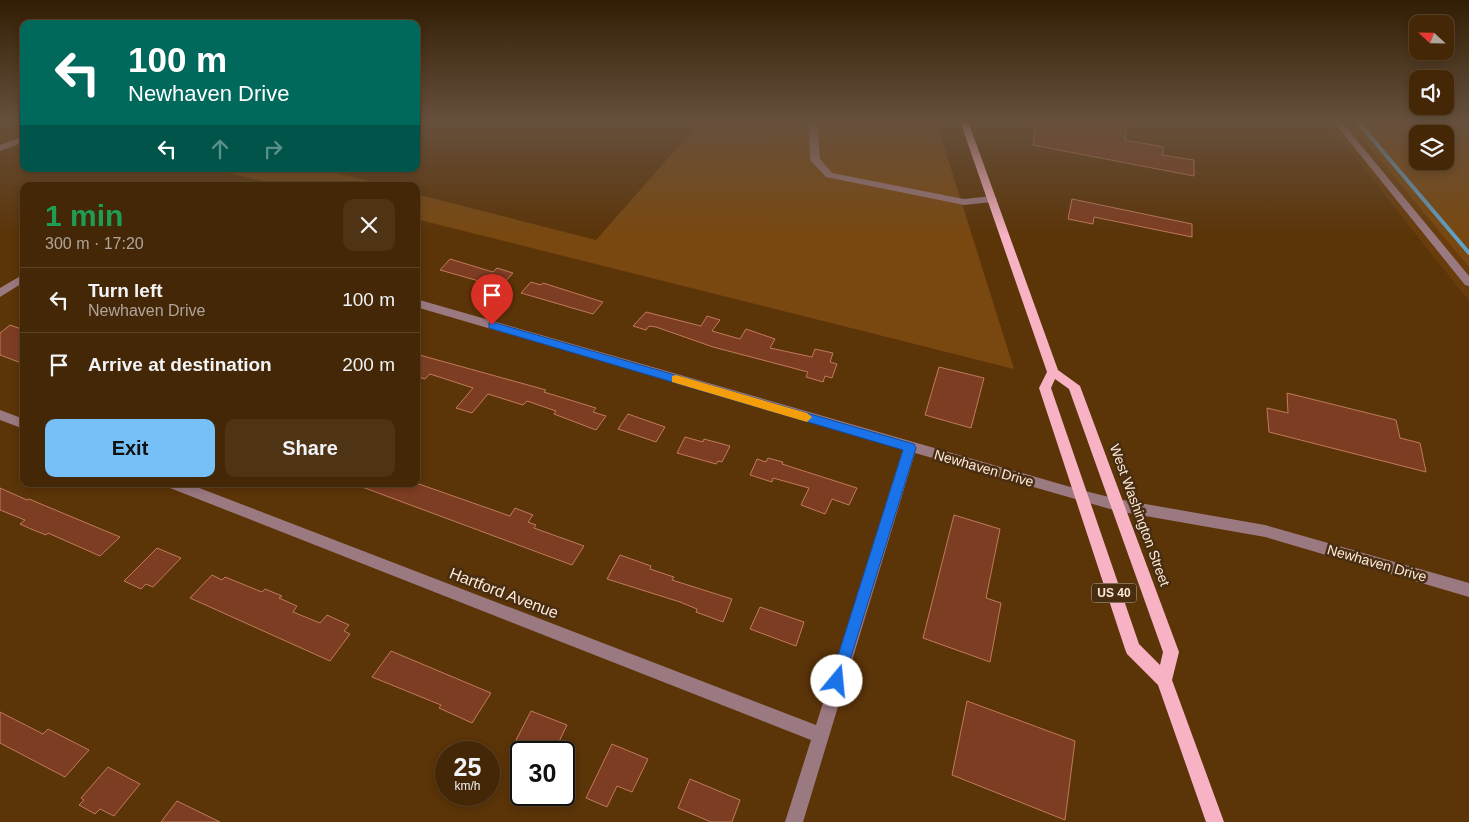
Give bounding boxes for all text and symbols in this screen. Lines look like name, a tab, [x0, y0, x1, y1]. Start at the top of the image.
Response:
north arrow	[1409, 15, 1454, 60]
map controls	[1409, 15, 1454, 170]
icon: left	[45, 40, 110, 105]
text: 100 m	[128, 40, 227, 79]
button: sound	[1409, 70, 1454, 115]
text: Newhaven Drive	[128, 81, 289, 106]
button: layers	[1409, 125, 1454, 170]
icon: left	[153, 135, 181, 163]
icon: ahead	[206, 135, 234, 163]
icon: right	[259, 135, 287, 163]
text: 1 min	[45, 199, 123, 232]
button: close	[343, 199, 395, 251]
text: 300 m · 17:20	[45, 235, 144, 252]
pin	[471, 274, 513, 325]
text: Turn left	[88, 280, 163, 301]
icon: arrive	[478, 281, 506, 309]
icon: left	[45, 286, 73, 314]
text: 100 m	[342, 289, 395, 310]
text: Newhaven Drive	[88, 302, 205, 319]
icon: arrive	[45, 351, 73, 379]
text: Arrive at destination	[88, 354, 272, 375]
text: 200 m	[342, 354, 395, 375]
button: Exit	[45, 419, 215, 477]
button: Share	[225, 419, 395, 477]
street label: West Washington Street	[1107, 442, 1173, 588]
street label: Newhaven Drive	[932, 446, 1036, 490]
street label: Newhaven Drive	[1325, 541, 1429, 585]
street label: Hartford Avenue	[447, 564, 561, 622]
road number: US 40	[1092, 584, 1136, 602]
position arrow	[810, 654, 862, 706]
speed limit sign: 30	[510, 741, 575, 806]
text: 25	[454, 753, 481, 781]
text: km/h	[454, 779, 481, 793]

